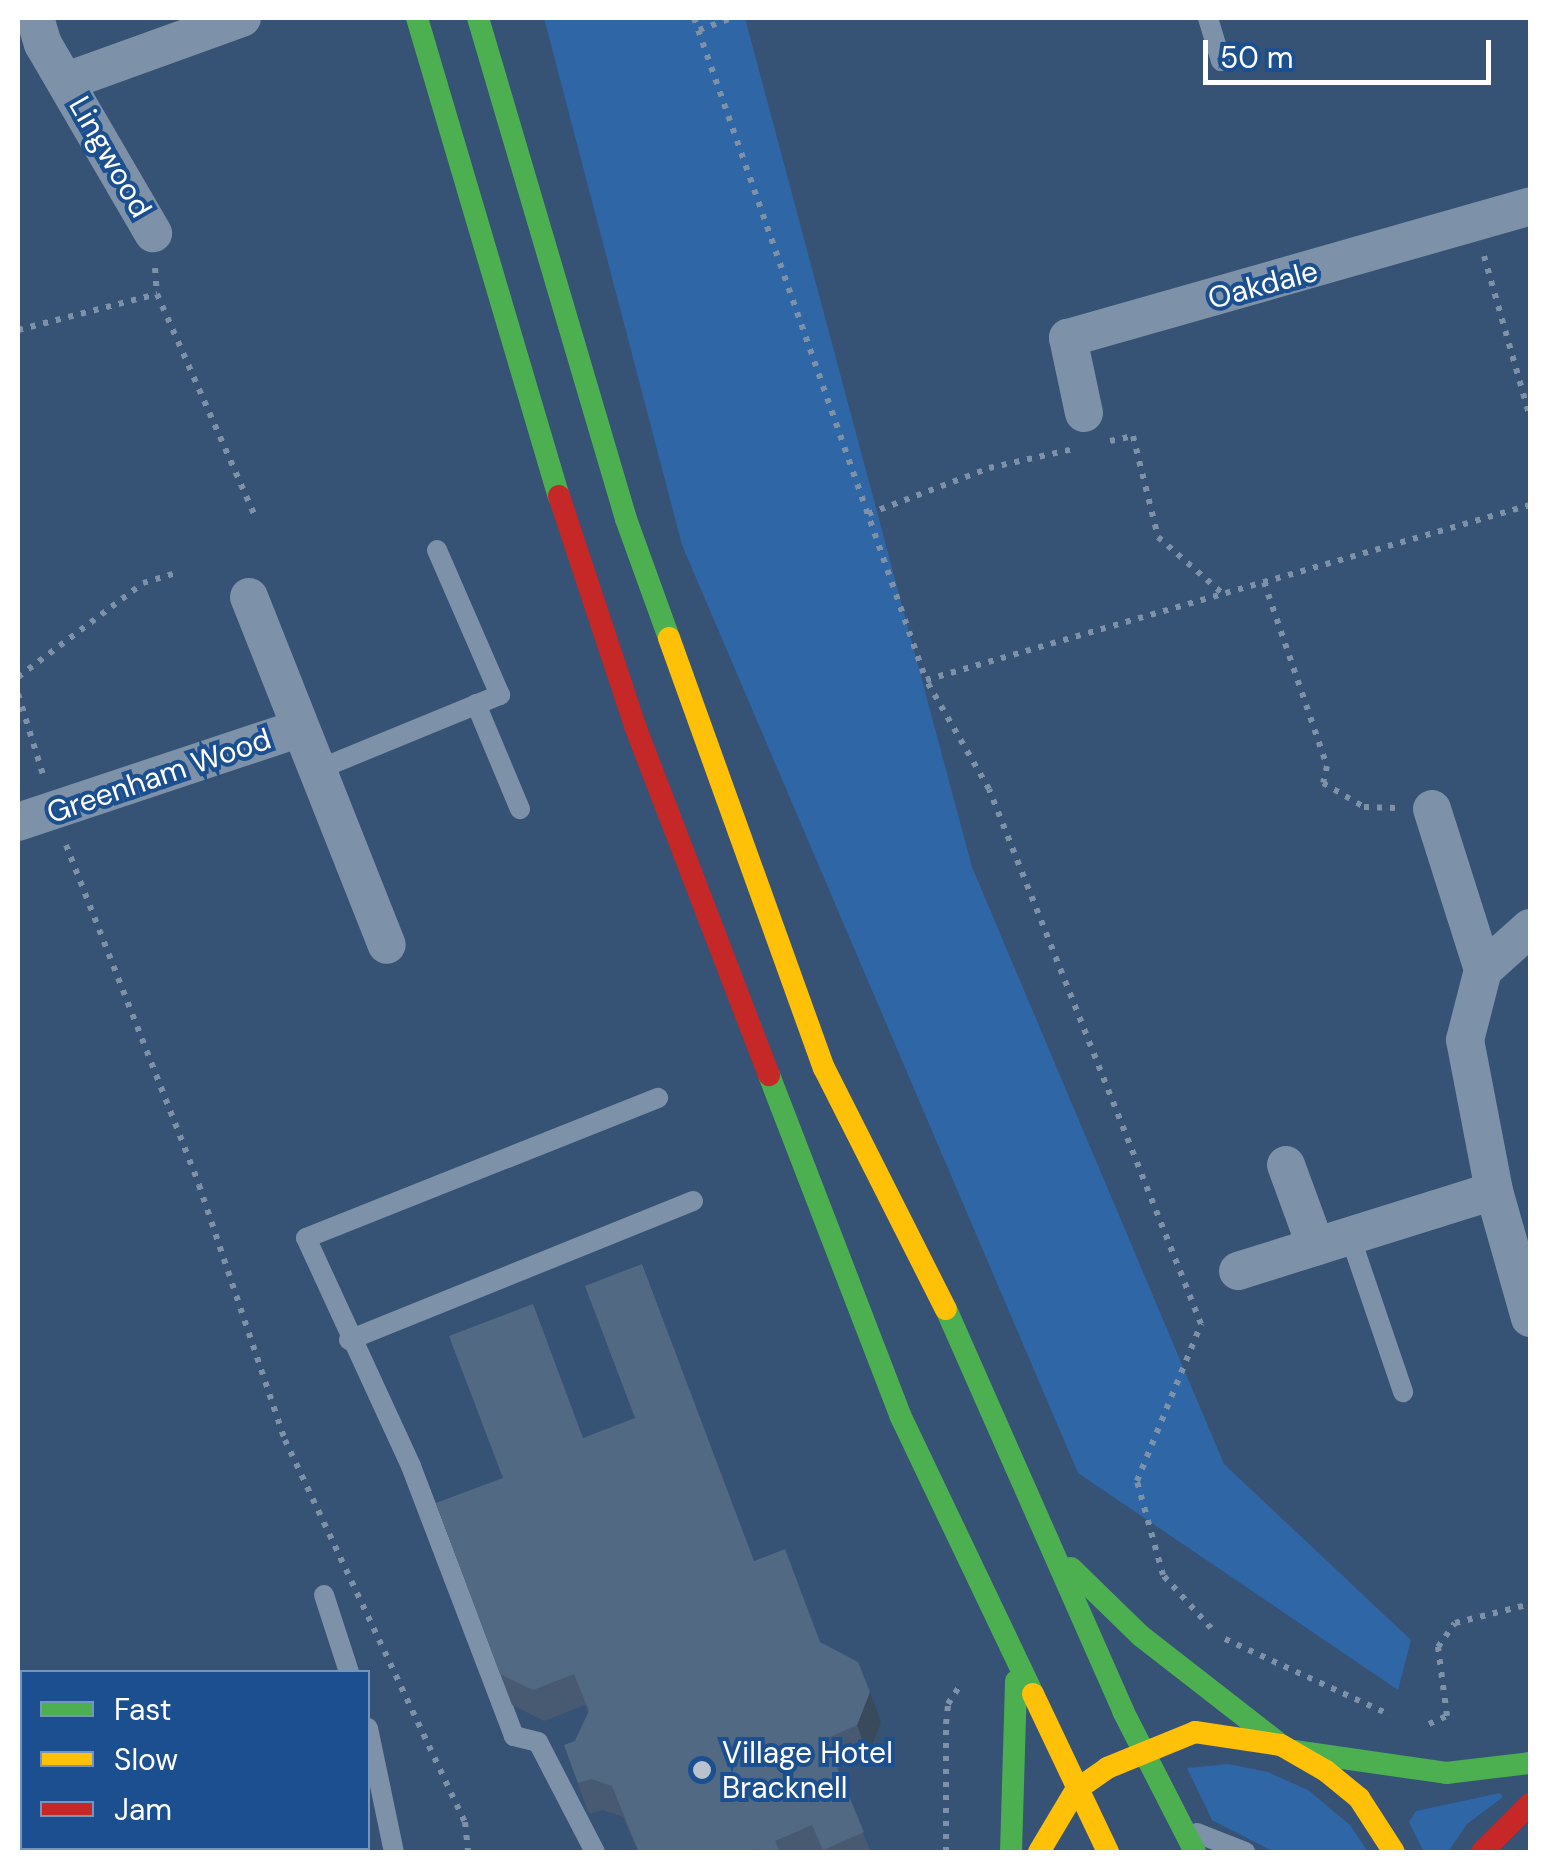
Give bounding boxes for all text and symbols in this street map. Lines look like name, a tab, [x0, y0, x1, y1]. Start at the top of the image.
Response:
scale bar	[1208, 20, 1496, 82]
text: 50 m	[1220, 38, 1294, 77]
street label: Lingwood	[61, 90, 159, 224]
street label: Oakdale	[1204, 253, 1322, 317]
street label: Greenham Wood	[42, 721, 276, 831]
legend	[20, 1670, 370, 1850]
text: Fast	[114, 1690, 172, 1729]
place label: Village Hotel Bracknell	[722, 1735, 893, 1806]
text: Slow	[114, 1740, 178, 1779]
marker: Village Hotel Bracknell	[691, 1759, 713, 1781]
text: Jam	[114, 1790, 172, 1829]

